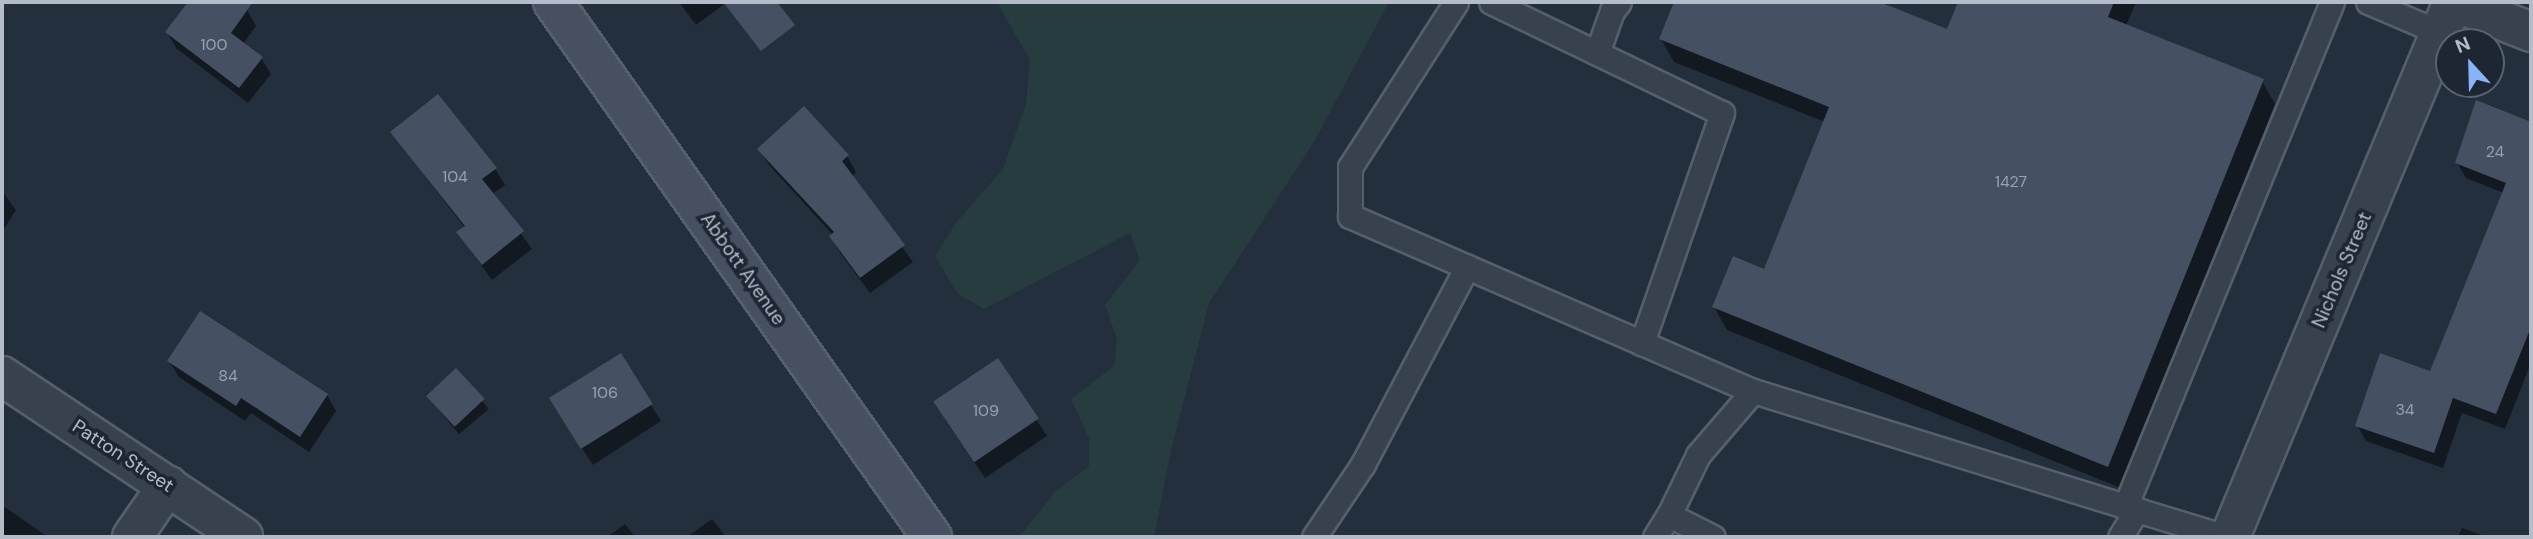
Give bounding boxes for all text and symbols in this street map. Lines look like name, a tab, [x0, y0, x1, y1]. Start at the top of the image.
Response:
north arrow	[2435, 28, 2505, 98]
text: N	[2452, 31, 2474, 59]
house number: 100	[201, 35, 227, 55]
house number: 24	[2486, 142, 2504, 162]
house number: 104	[442, 167, 468, 187]
house number: 1427	[1995, 172, 2027, 192]
street label: Abbott Avenue	[696, 208, 790, 330]
street label: Nichols Street	[2307, 209, 2377, 331]
house number: 84	[218, 366, 238, 386]
house number: 106	[592, 383, 618, 403]
house number: 34	[2395, 400, 2415, 420]
house number: 109	[973, 401, 999, 421]
street label: Patton Street	[68, 415, 178, 497]

